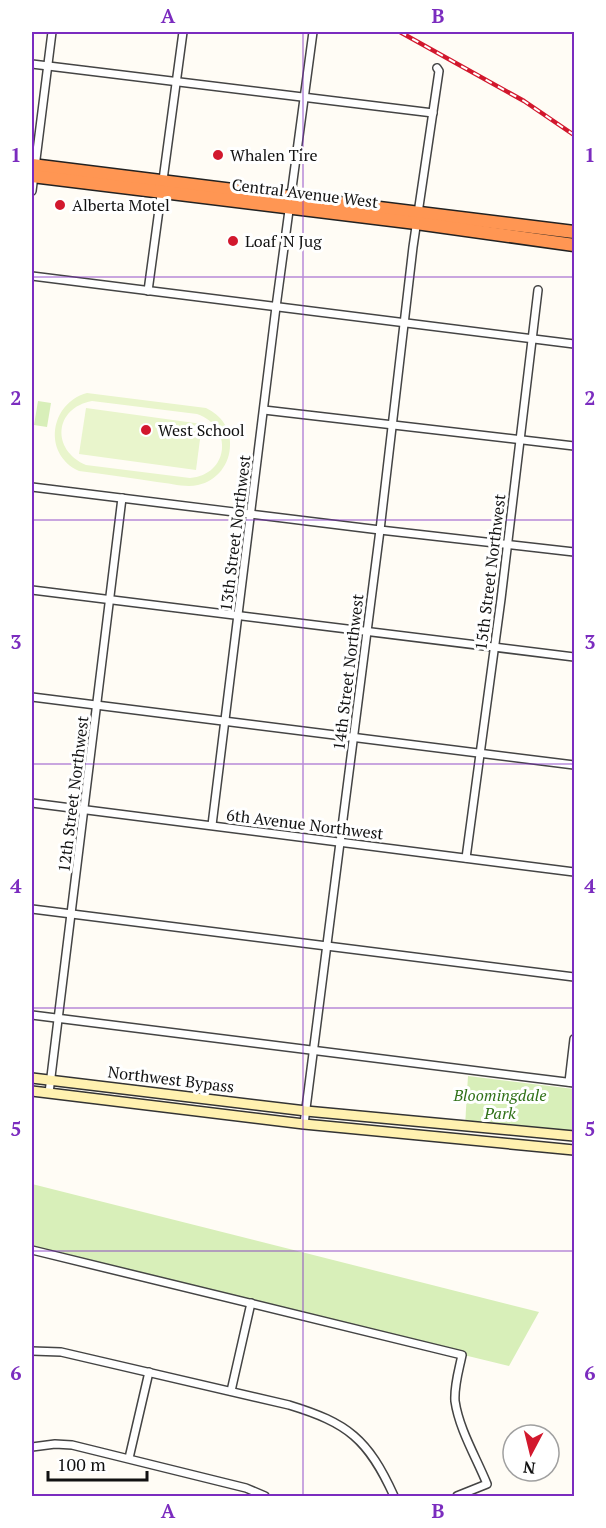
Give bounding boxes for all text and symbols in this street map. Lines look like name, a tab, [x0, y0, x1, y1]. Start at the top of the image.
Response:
text: A	[161, 2, 176, 29]
text: B	[432, 2, 445, 29]
text: 1	[10, 141, 22, 168]
text: 1	[584, 141, 596, 168]
place label: Whalen Tire	[230, 144, 318, 166]
marker: Whalen Tire	[211, 148, 225, 162]
street label: Central Avenue West	[231, 173, 379, 213]
place label: Alberta Motel	[72, 194, 170, 216]
marker: Alberta Motel	[53, 198, 67, 212]
place label: Loaf 'N Jug	[245, 230, 322, 252]
marker: Loaf 'N Jug	[226, 234, 240, 248]
text: 2	[10, 384, 22, 411]
text: 2	[584, 384, 596, 411]
place label: West School	[158, 419, 245, 441]
marker: West School	[139, 423, 153, 437]
street label: 13th Street Northwest	[215, 454, 256, 612]
street label: 15th Street Northwest	[470, 493, 511, 651]
street label: 14th Street Northwest	[328, 593, 369, 751]
text: 3	[10, 628, 22, 655]
text: 3	[584, 628, 596, 655]
street label: 12th Street Northwest	[53, 715, 94, 873]
street label: 6th Avenue Northwest	[225, 803, 385, 845]
text: 4	[10, 872, 22, 899]
text: 4	[584, 872, 596, 899]
street label: Northwest Bypass	[107, 1060, 236, 1098]
park label: Bloomingdale Park	[452, 1084, 547, 1124]
text: 5	[10, 1115, 22, 1142]
text: 5	[584, 1115, 596, 1142]
text: 6	[10, 1359, 22, 1386]
text: 6	[584, 1359, 596, 1386]
north arrow	[501, 1423, 561, 1483]
scale bar	[48, 1444, 147, 1482]
text: 100 m	[57, 1452, 106, 1476]
text: N	[522, 1456, 537, 1480]
text: A	[161, 1497, 176, 1524]
text: B	[432, 1497, 445, 1524]

